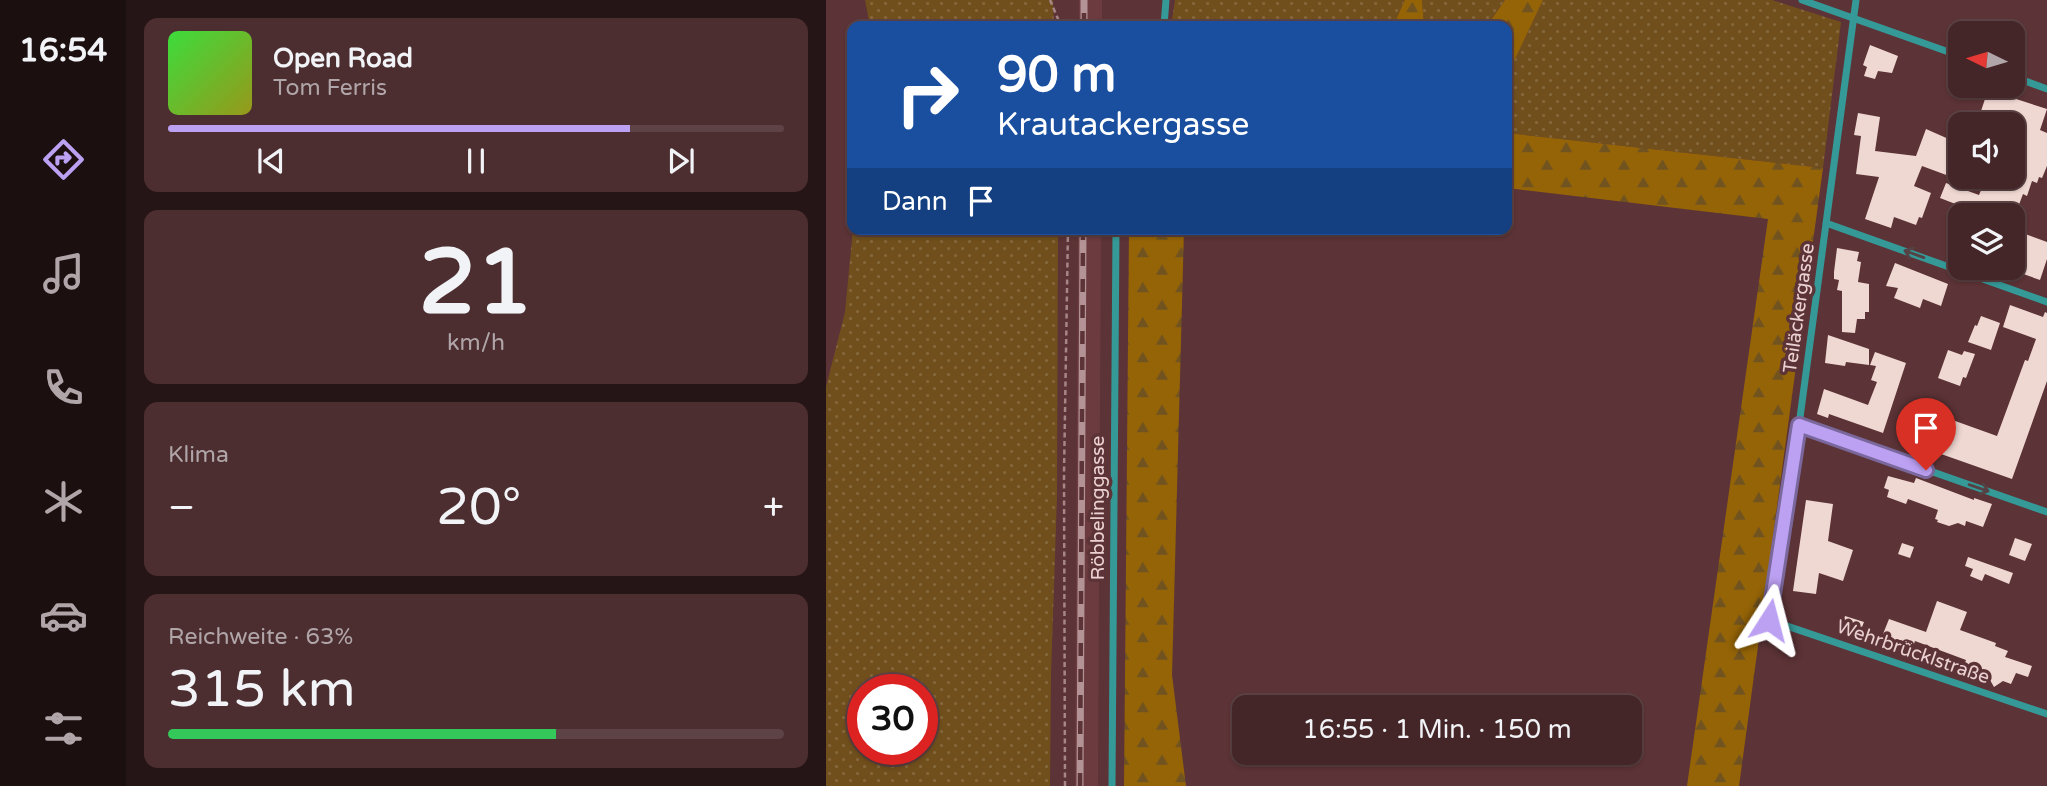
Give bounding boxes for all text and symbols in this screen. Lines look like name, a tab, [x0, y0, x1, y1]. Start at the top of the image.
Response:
north arrow	[1948, 21, 2025, 98]
map controls	[1948, 21, 2025, 280]
text: 16:54	[19, 32, 107, 70]
text: Open Road	[273, 43, 413, 74]
text: 90 m	[997, 46, 1116, 105]
icon: right	[882, 49, 973, 140]
text: Tom Ferris	[273, 74, 387, 102]
text: Krautackergasse	[997, 106, 1249, 144]
button: sound	[1948, 112, 2025, 189]
icon: directions	[39, 135, 88, 184]
icon: previous	[252, 142, 290, 180]
icon: pause	[457, 142, 495, 180]
icon: next	[662, 142, 700, 180]
icon: arrive	[962, 182, 1000, 220]
text: Dann	[882, 186, 948, 217]
button: layers	[1948, 203, 2025, 280]
text: 21	[419, 228, 533, 338]
street label: Teiläckergasse	[1779, 242, 1819, 374]
one-way arrow	[1903, 247, 1925, 260]
icon: music	[39, 249, 88, 298]
text: km/h	[447, 329, 505, 357]
icon: phone	[39, 363, 88, 412]
pin	[1896, 398, 1956, 470]
icon: arrive	[1907, 409, 1945, 447]
street label: Röbbelinggasse	[1087, 436, 1109, 580]
text: Klima	[168, 441, 229, 469]
text: 20°	[436, 476, 521, 539]
icon: climate	[39, 477, 88, 526]
one-way arrow	[1968, 482, 1990, 495]
text: −	[168, 485, 195, 531]
text: +	[763, 485, 784, 531]
position arrow	[1732, 583, 1806, 657]
icon: car	[39, 591, 88, 640]
street label: Wehrbrücklstraße	[1834, 615, 1992, 689]
text: Reichweite · 63%	[168, 623, 353, 651]
text: 315 km	[168, 658, 356, 721]
speed limit sign: 30	[847, 674, 938, 765]
icon: filters	[39, 704, 88, 753]
text: 16:55 · 1 Min. · 150 m	[1302, 714, 1572, 745]

